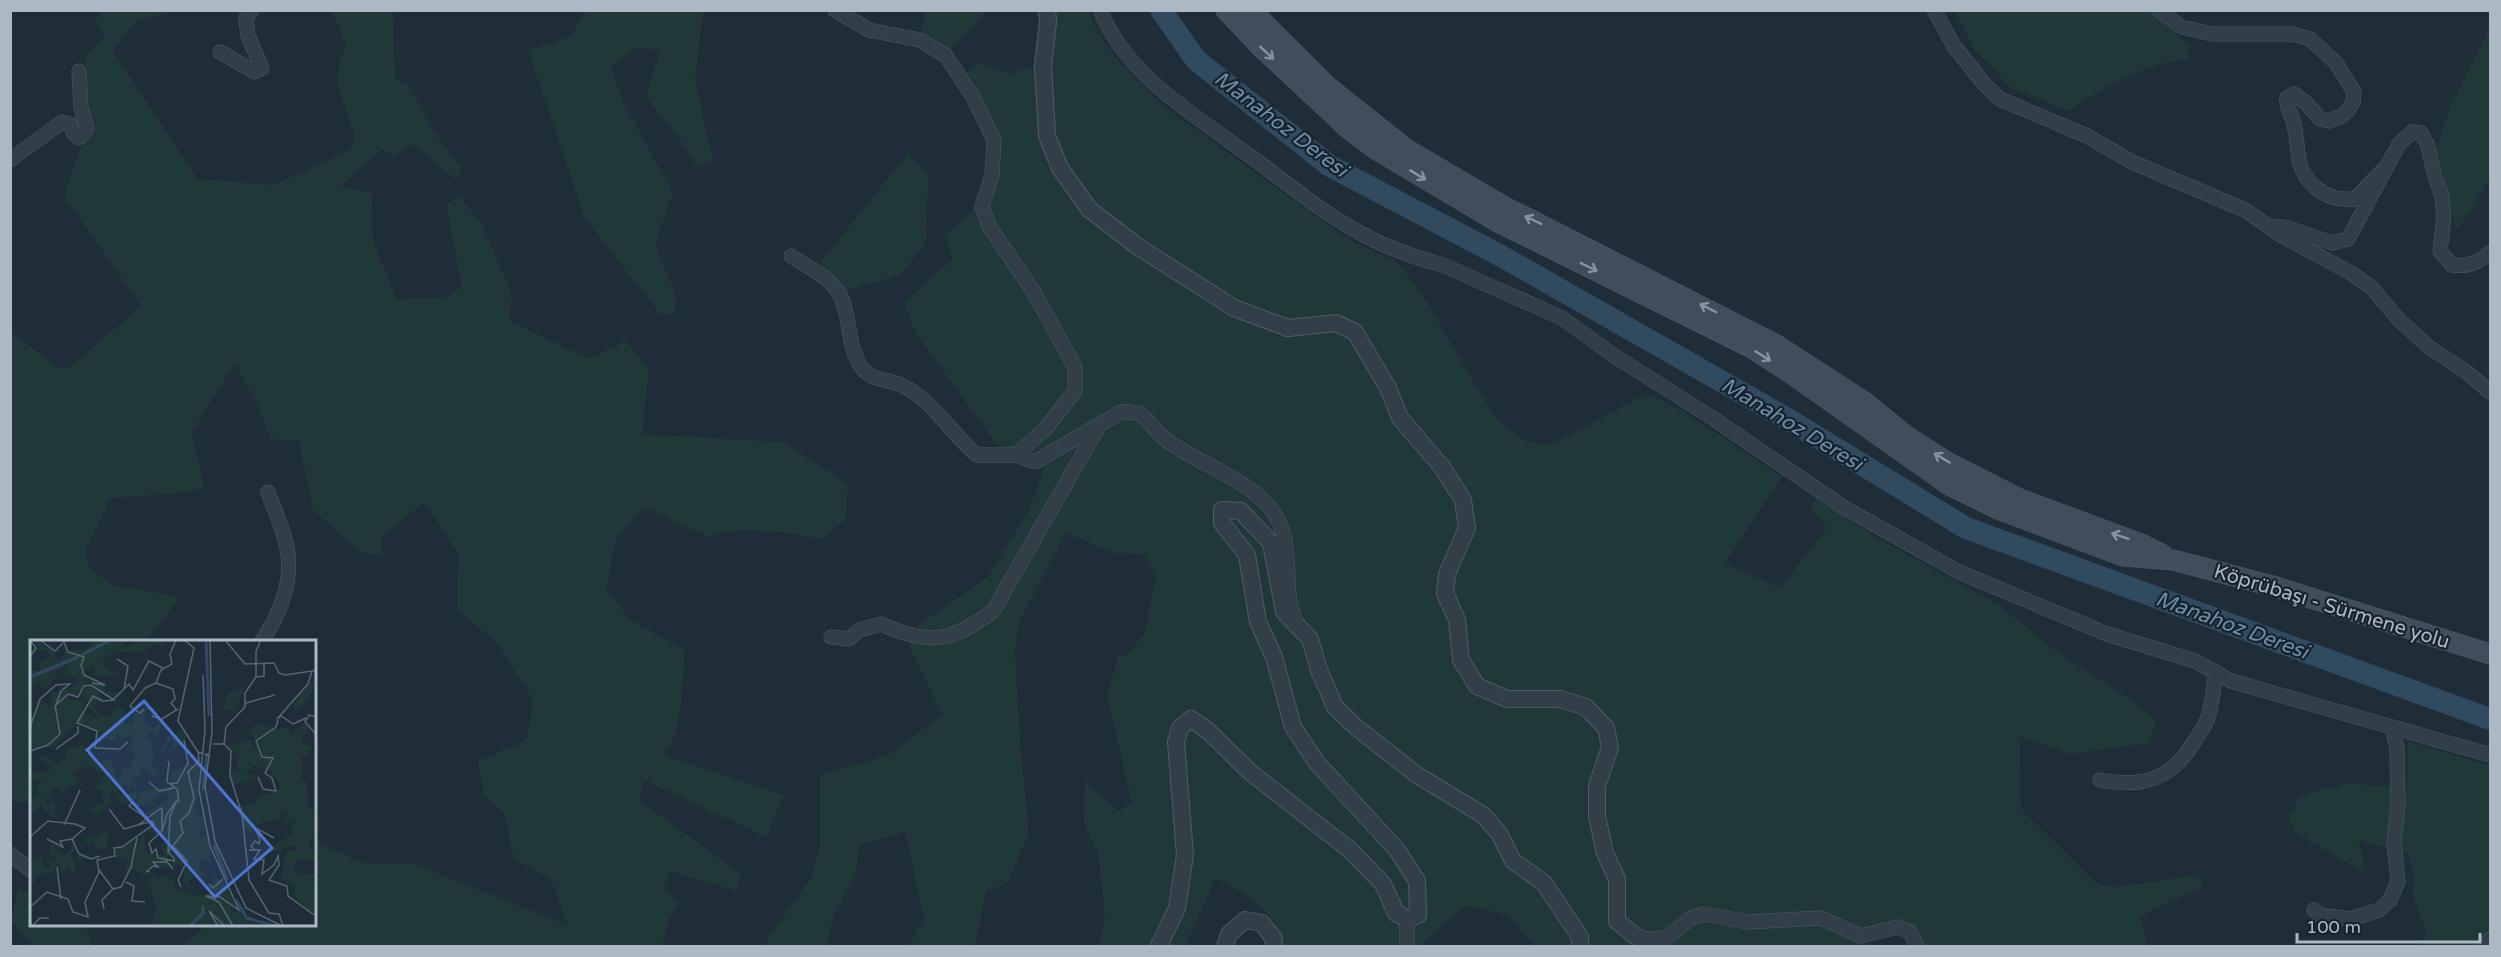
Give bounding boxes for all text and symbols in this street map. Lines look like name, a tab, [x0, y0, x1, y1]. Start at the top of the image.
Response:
one-way arrow	[1259, 45, 1274, 60]
water label: Manahoz Deresi	[1209, 66, 1354, 184]
one-way arrow	[1409, 169, 1426, 181]
one-way arrow	[1525, 214, 1543, 226]
one-way arrow	[1580, 262, 1598, 273]
one-way arrow	[1699, 301, 1717, 313]
one-way arrow	[1754, 350, 1771, 362]
water label: Manahoz Deresi	[1717, 372, 1869, 478]
one-way arrow	[1934, 452, 1951, 464]
one-way arrow	[2111, 530, 2130, 541]
street label: Köprübaşı - Sürmene yolu	[2211, 560, 2453, 654]
water label: Manahoz Deresi	[2152, 586, 2314, 666]
inset map	[30, 640, 316, 927]
scale bar	[2297, 906, 2480, 944]
text: 100 m	[2306, 916, 2361, 938]

